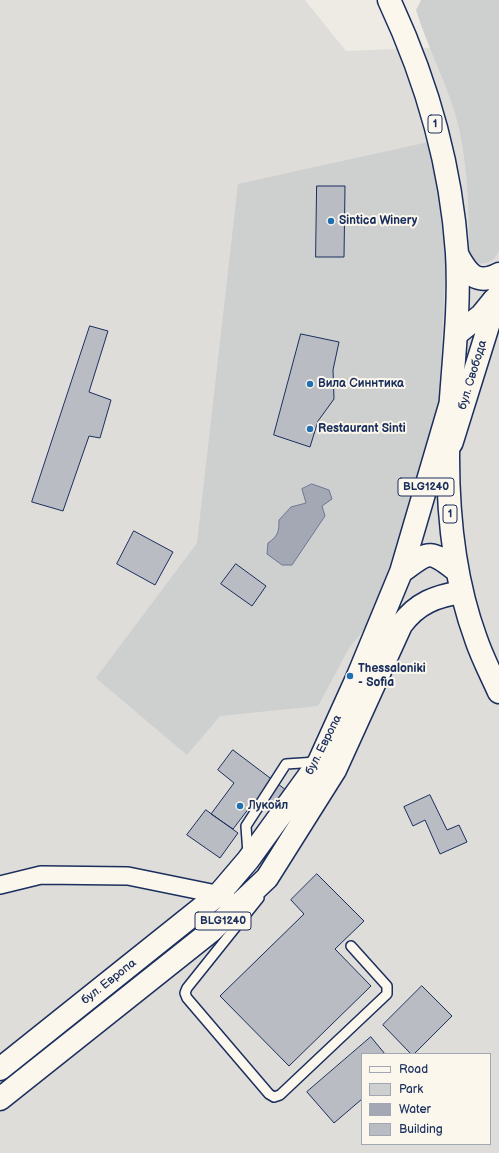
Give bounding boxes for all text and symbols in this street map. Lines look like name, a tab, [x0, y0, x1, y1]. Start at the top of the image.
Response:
road number: 1	[428, 115, 442, 133]
place label: Sintica Winery	[339, 214, 417, 228]
marker: Sintica Winery	[326, 216, 336, 226]
street label: бул. Свобода	[456, 338, 490, 412]
place label: Вила Синнтика	[318, 377, 404, 391]
marker: Вила Синнтика	[305, 379, 315, 389]
place label: Restaurant Sinti	[318, 422, 406, 436]
marker: Restaurant Sinti	[305, 424, 315, 434]
road number: BLG1240	[398, 478, 454, 496]
road number: 1	[443, 505, 457, 523]
place label: Thessaloniki - Sofia	[358, 662, 426, 690]
marker: Thessaloniki - Sofia	[345, 671, 355, 681]
street label: бул. Европа	[303, 712, 345, 778]
place label: Лукойл	[248, 799, 288, 813]
marker: Лукойл	[235, 801, 245, 811]
road number: BLG1240	[195, 912, 251, 930]
street label: бул. Европа	[79, 956, 139, 1008]
legend	[361, 1053, 491, 1145]
text: Road	[399, 1062, 428, 1077]
text: Park	[399, 1082, 423, 1097]
text: Water	[399, 1102, 431, 1117]
text: Building	[399, 1122, 443, 1137]

